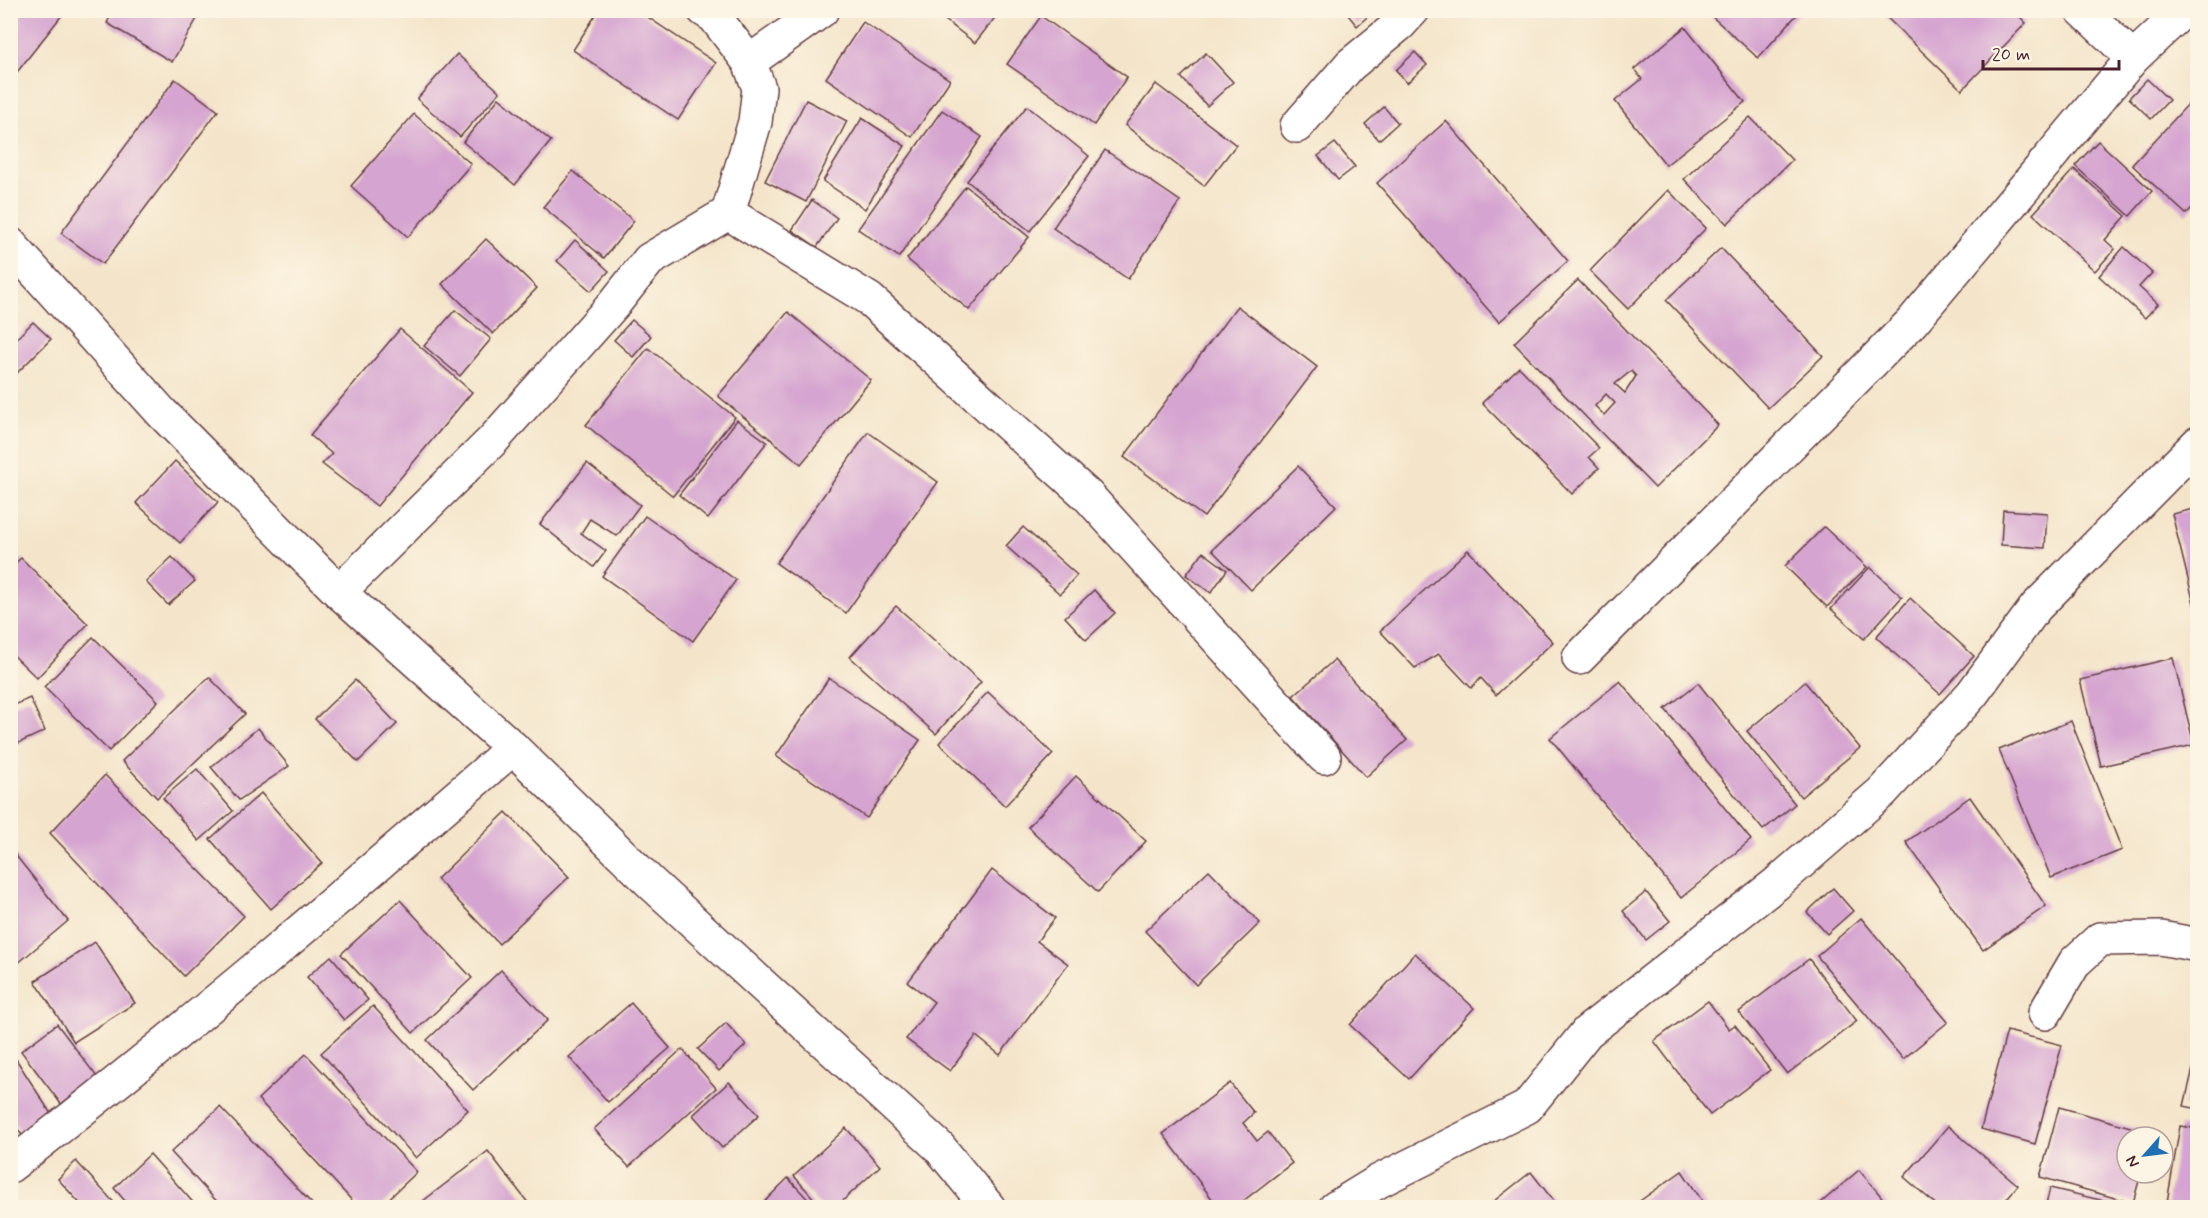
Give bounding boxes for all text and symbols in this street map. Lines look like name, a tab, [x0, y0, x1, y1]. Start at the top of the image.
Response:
scale bar	[1983, 33, 2120, 71]
text: 20 m	[1992, 43, 2030, 67]
north arrow	[2115, 1125, 2175, 1185]
text: N	[2121, 1152, 2145, 1171]

